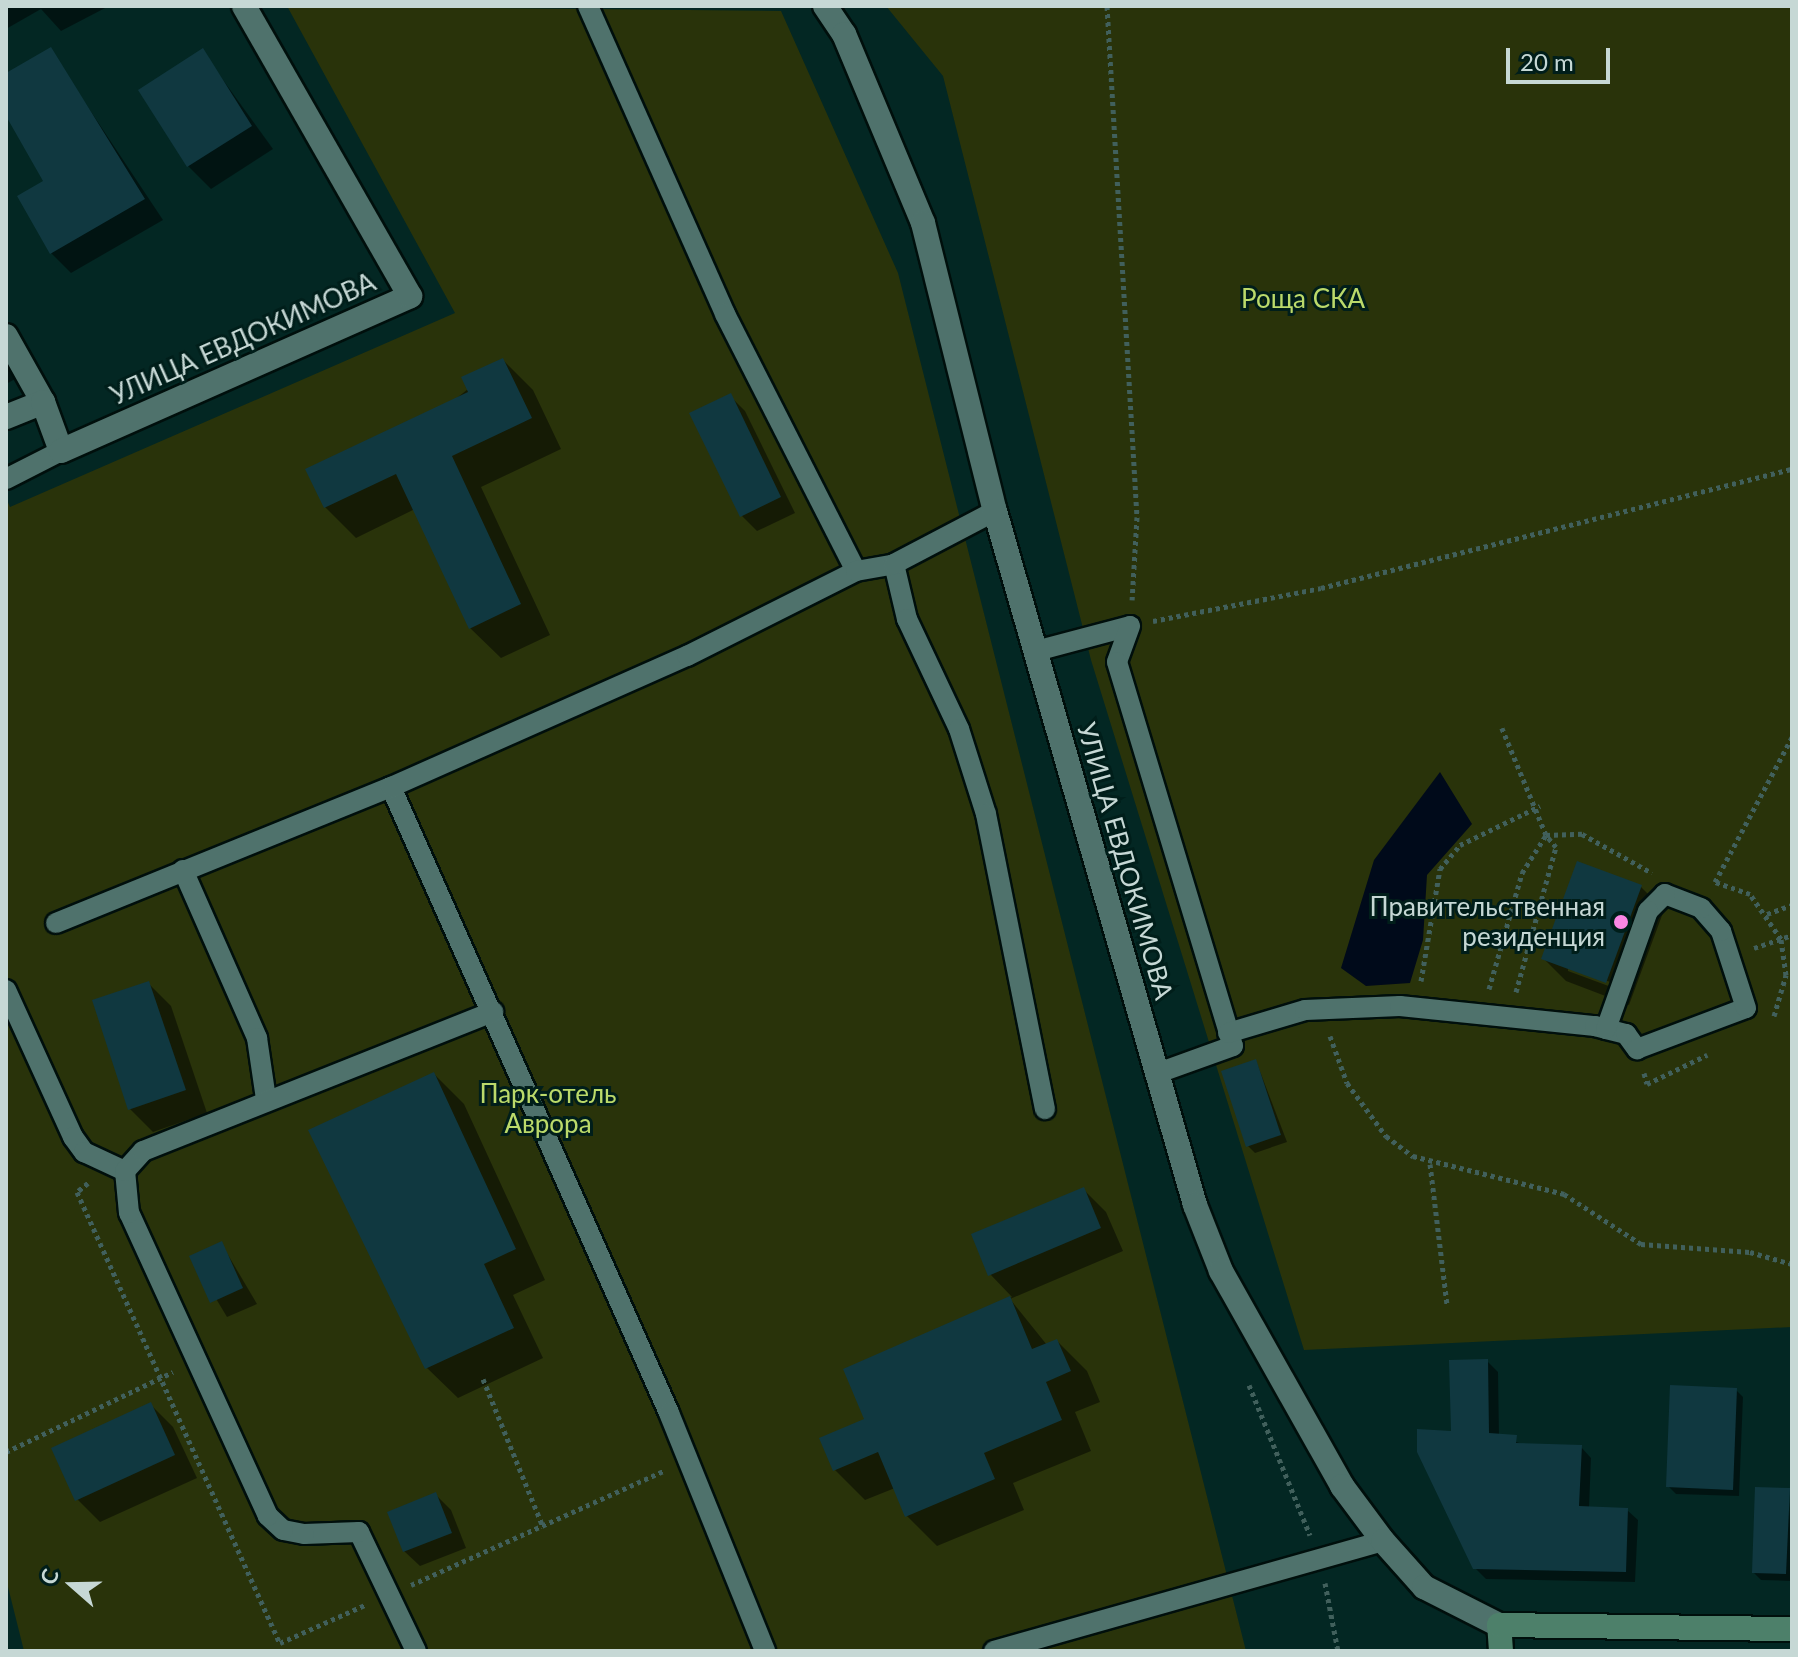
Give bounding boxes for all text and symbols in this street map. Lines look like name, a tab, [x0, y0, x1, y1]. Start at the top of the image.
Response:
scale bar	[1510, 32, 1614, 82]
text: 20 m	[1520, 47, 1574, 76]
street label: УЛИЦА ЕВДОКИМОВА	[106, 266, 380, 412]
park label: Роща СКА	[1241, 283, 1365, 315]
street label: УЛИЦА ЕВДОКИМОВА	[1070, 719, 1180, 1003]
place label: Правительственная резиденция	[1370, 891, 1605, 952]
marker: Правительственная резиденция	[1612, 913, 1630, 931]
park label: Парк-отель Аврора	[479, 1078, 617, 1140]
north arrow	[32, 1545, 112, 1625]
text: С	[34, 1565, 64, 1588]

